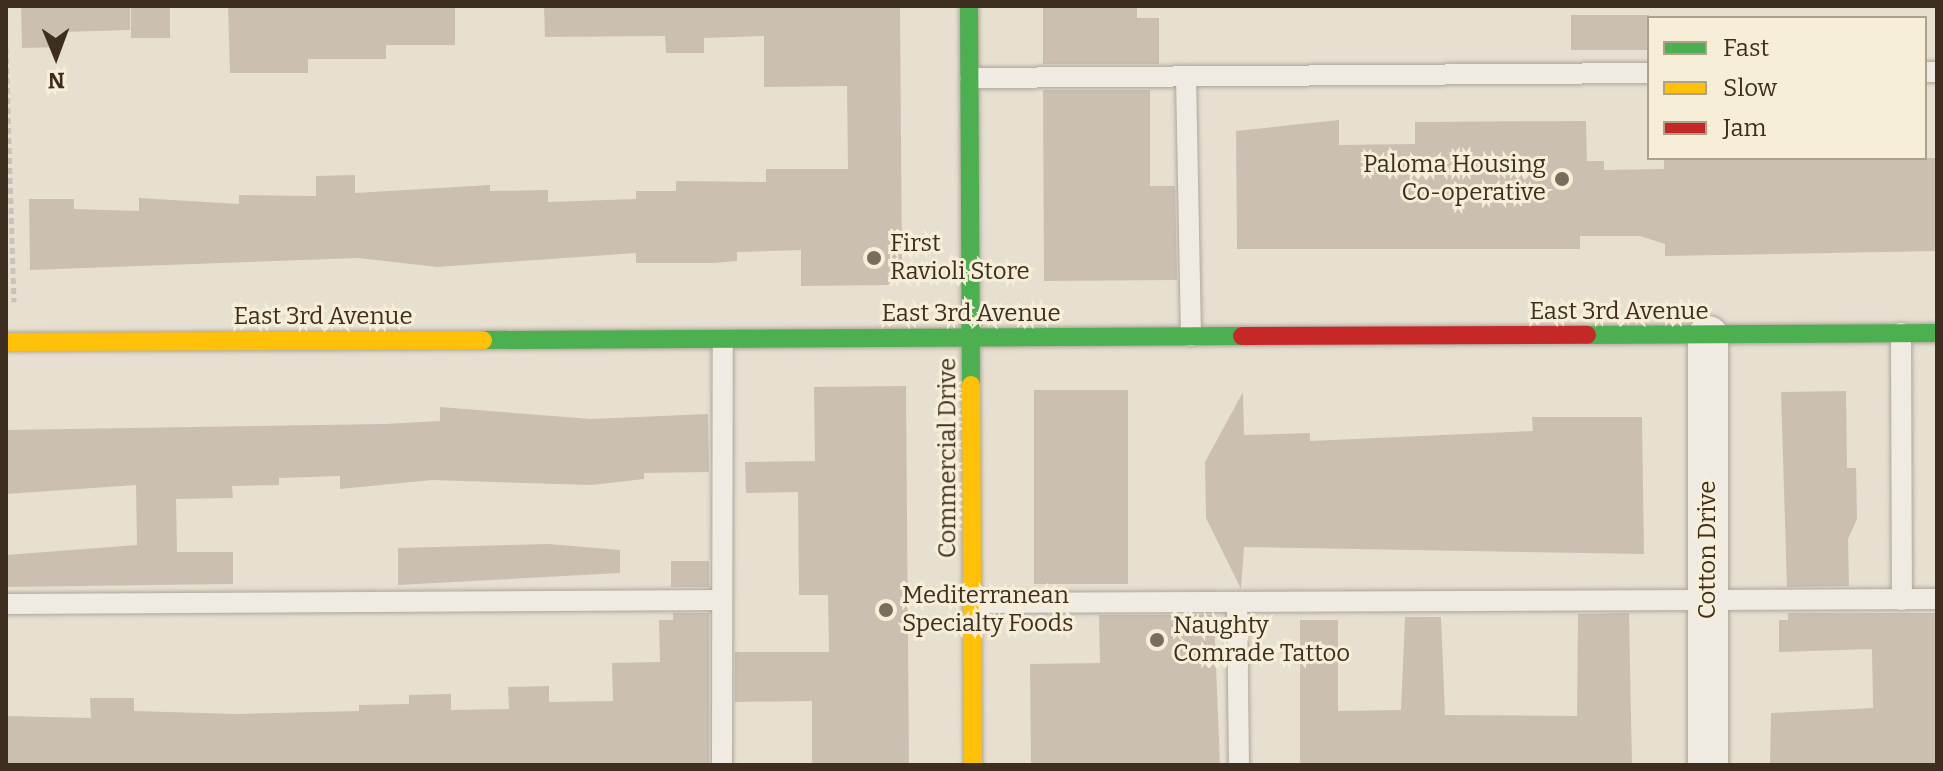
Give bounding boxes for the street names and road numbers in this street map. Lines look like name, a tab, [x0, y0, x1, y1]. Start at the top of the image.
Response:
street label: East 3rd Avenue	[1529, 298, 1709, 326]
street label: East 3rd Avenue	[881, 300, 1061, 328]
street label: East 3rd Avenue	[233, 303, 413, 331]
street label: Commercial Drive	[934, 358, 962, 558]
street label: Cotton Drive	[1694, 481, 1722, 619]

